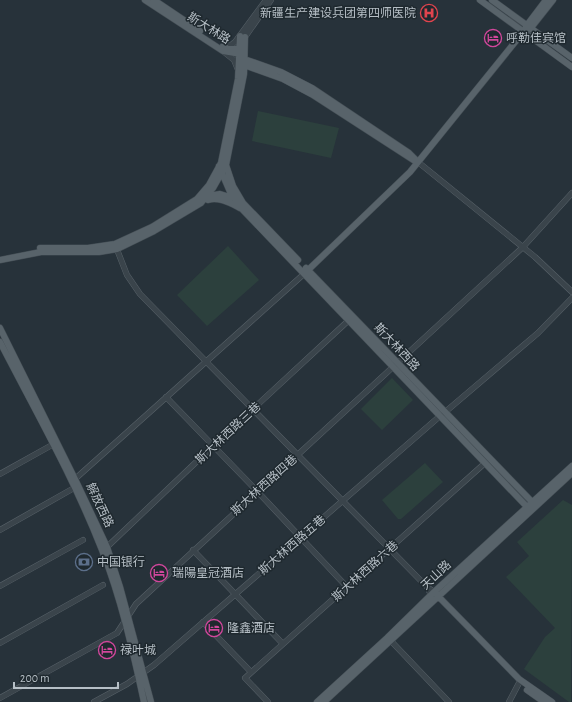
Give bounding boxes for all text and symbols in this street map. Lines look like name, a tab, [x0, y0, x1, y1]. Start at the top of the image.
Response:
hospital icon: 新疆生产建设兵团第四师医院	[419, 3, 439, 23]
place label: 新疆生产建设兵团第四师医院	[260, 6, 416, 19]
street label: 斯大林路	[185, 9, 233, 46]
hotel icon: 呼勒佳宾馆	[483, 28, 503, 48]
place label: 呼勒佳宾馆	[506, 31, 566, 44]
street label: 斯大林西路	[372, 320, 423, 373]
street label: 斯大林西路三巷	[193, 399, 263, 466]
street label: 斯大林西路四巷	[228, 452, 299, 518]
street label: 解放西路	[84, 480, 116, 529]
street label: 斯大林西路五巷	[256, 512, 328, 577]
street label: 斯大林西路六巷	[329, 538, 400, 604]
bank icon: 中国银行	[74, 552, 94, 572]
place label: 中国银行	[97, 555, 145, 568]
street label: 天山路	[418, 558, 453, 592]
hotel icon: 瑞陽皇冠酒店	[149, 563, 169, 583]
place label: 瑞陽皇冠酒店	[172, 566, 244, 579]
hotel icon: 隆鑫酒店	[204, 618, 224, 638]
place label: 隆鑫酒店	[227, 621, 275, 634]
hotel icon: 禄叶城	[97, 640, 117, 660]
place label: 禄叶城	[120, 643, 156, 656]
scale bar	[14, 664, 118, 690]
text: 200 m	[20, 672, 50, 684]

